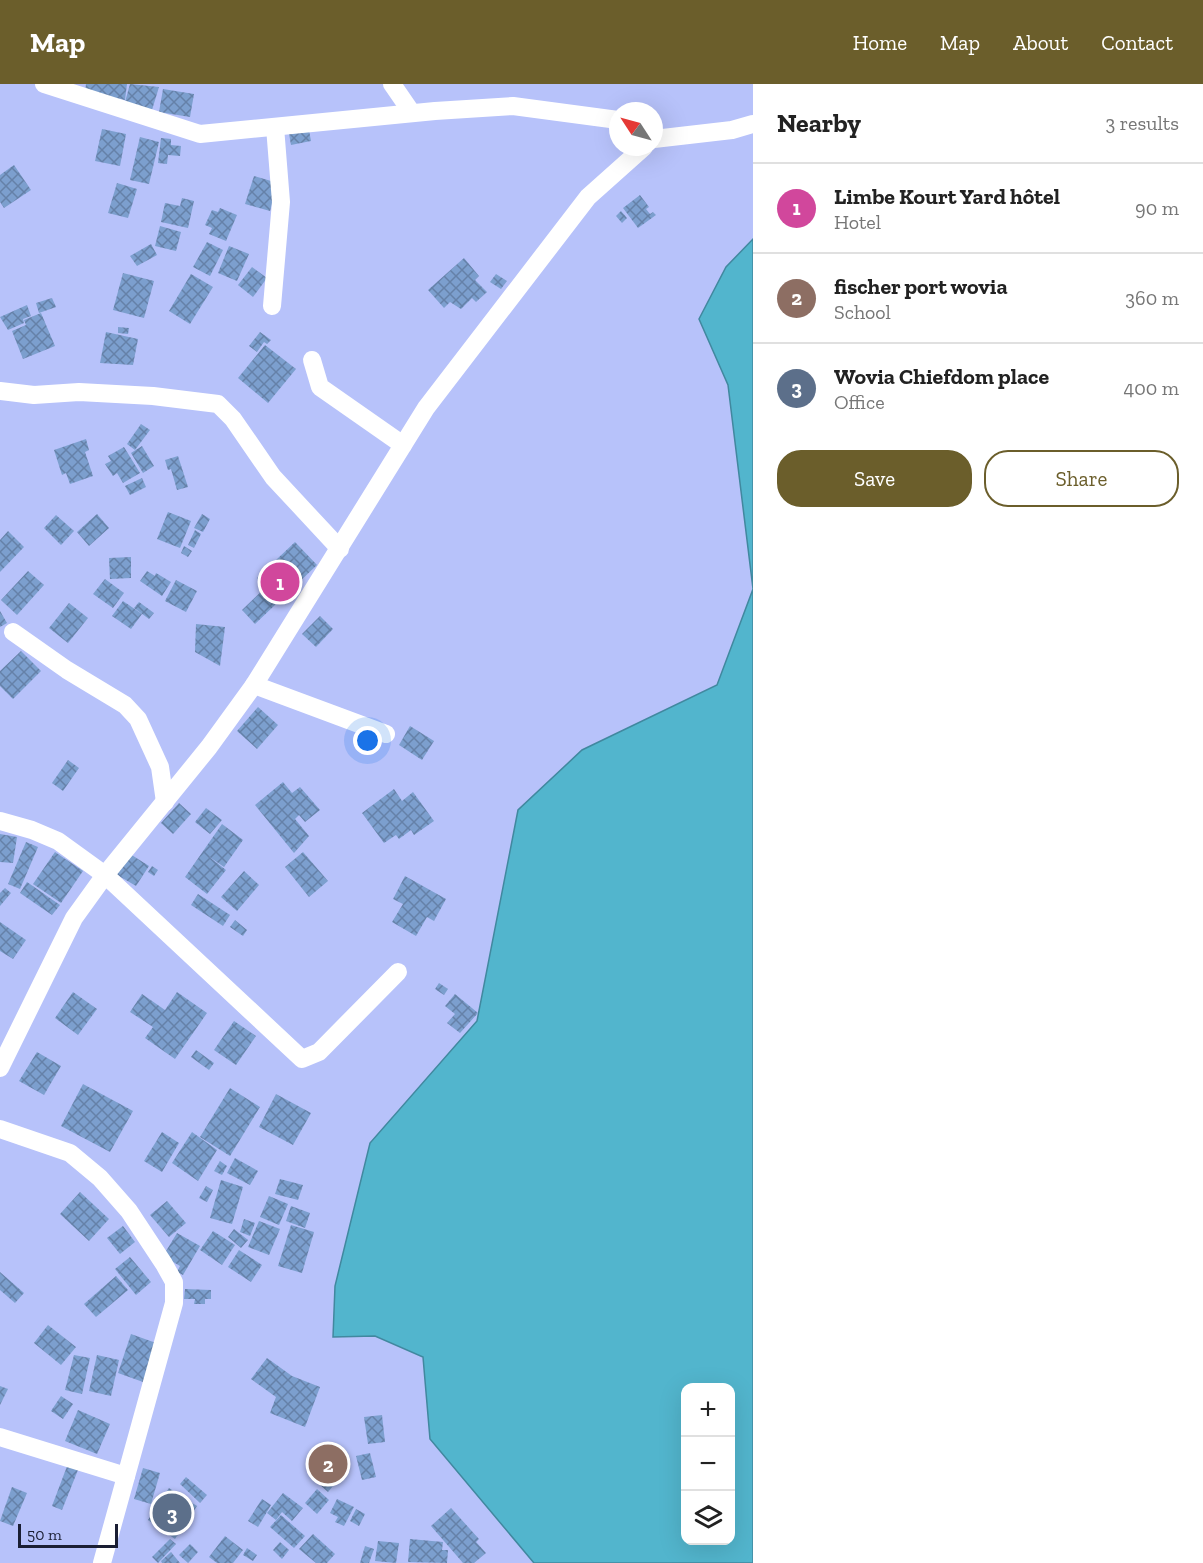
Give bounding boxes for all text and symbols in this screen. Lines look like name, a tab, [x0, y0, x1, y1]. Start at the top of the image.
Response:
text: Map	[30, 26, 85, 59]
text: Home	[853, 30, 907, 55]
text: Map	[940, 30, 980, 55]
text: About	[1013, 30, 1068, 55]
text: Contact	[1101, 30, 1173, 55]
north arrow	[609, 102, 663, 156]
text: Nearby	[777, 107, 861, 139]
text: 3 results	[1105, 111, 1179, 135]
text: Limbe Kourt Yard hôtel	[834, 183, 1060, 210]
text: 1	[792, 196, 801, 220]
text: 90 m	[1135, 196, 1179, 220]
text: Hotel	[834, 210, 881, 234]
text: fischer port wovia	[834, 273, 1008, 300]
text: 2	[791, 286, 802, 310]
text: 360 m	[1125, 286, 1179, 310]
text: School	[834, 300, 891, 324]
text: Wovia Chiefdom place	[834, 363, 1049, 390]
text: 3	[791, 376, 802, 400]
text: 400 m	[1123, 376, 1179, 400]
text: Office	[834, 390, 885, 414]
button: Save	[777, 450, 972, 507]
button: Share	[984, 450, 1179, 507]
pin: 1	[260, 560, 300, 604]
your location	[353, 726, 382, 755]
map controls	[681, 1383, 735, 1545]
button: +	[681, 1383, 735, 1437]
button: −	[681, 1437, 735, 1491]
pin: 2	[308, 1442, 348, 1486]
pin: 3	[152, 1490, 192, 1536]
button: layers	[681, 1491, 735, 1545]
scale bar	[18, 1521, 118, 1548]
text: 50 m	[27, 1525, 62, 1544]

